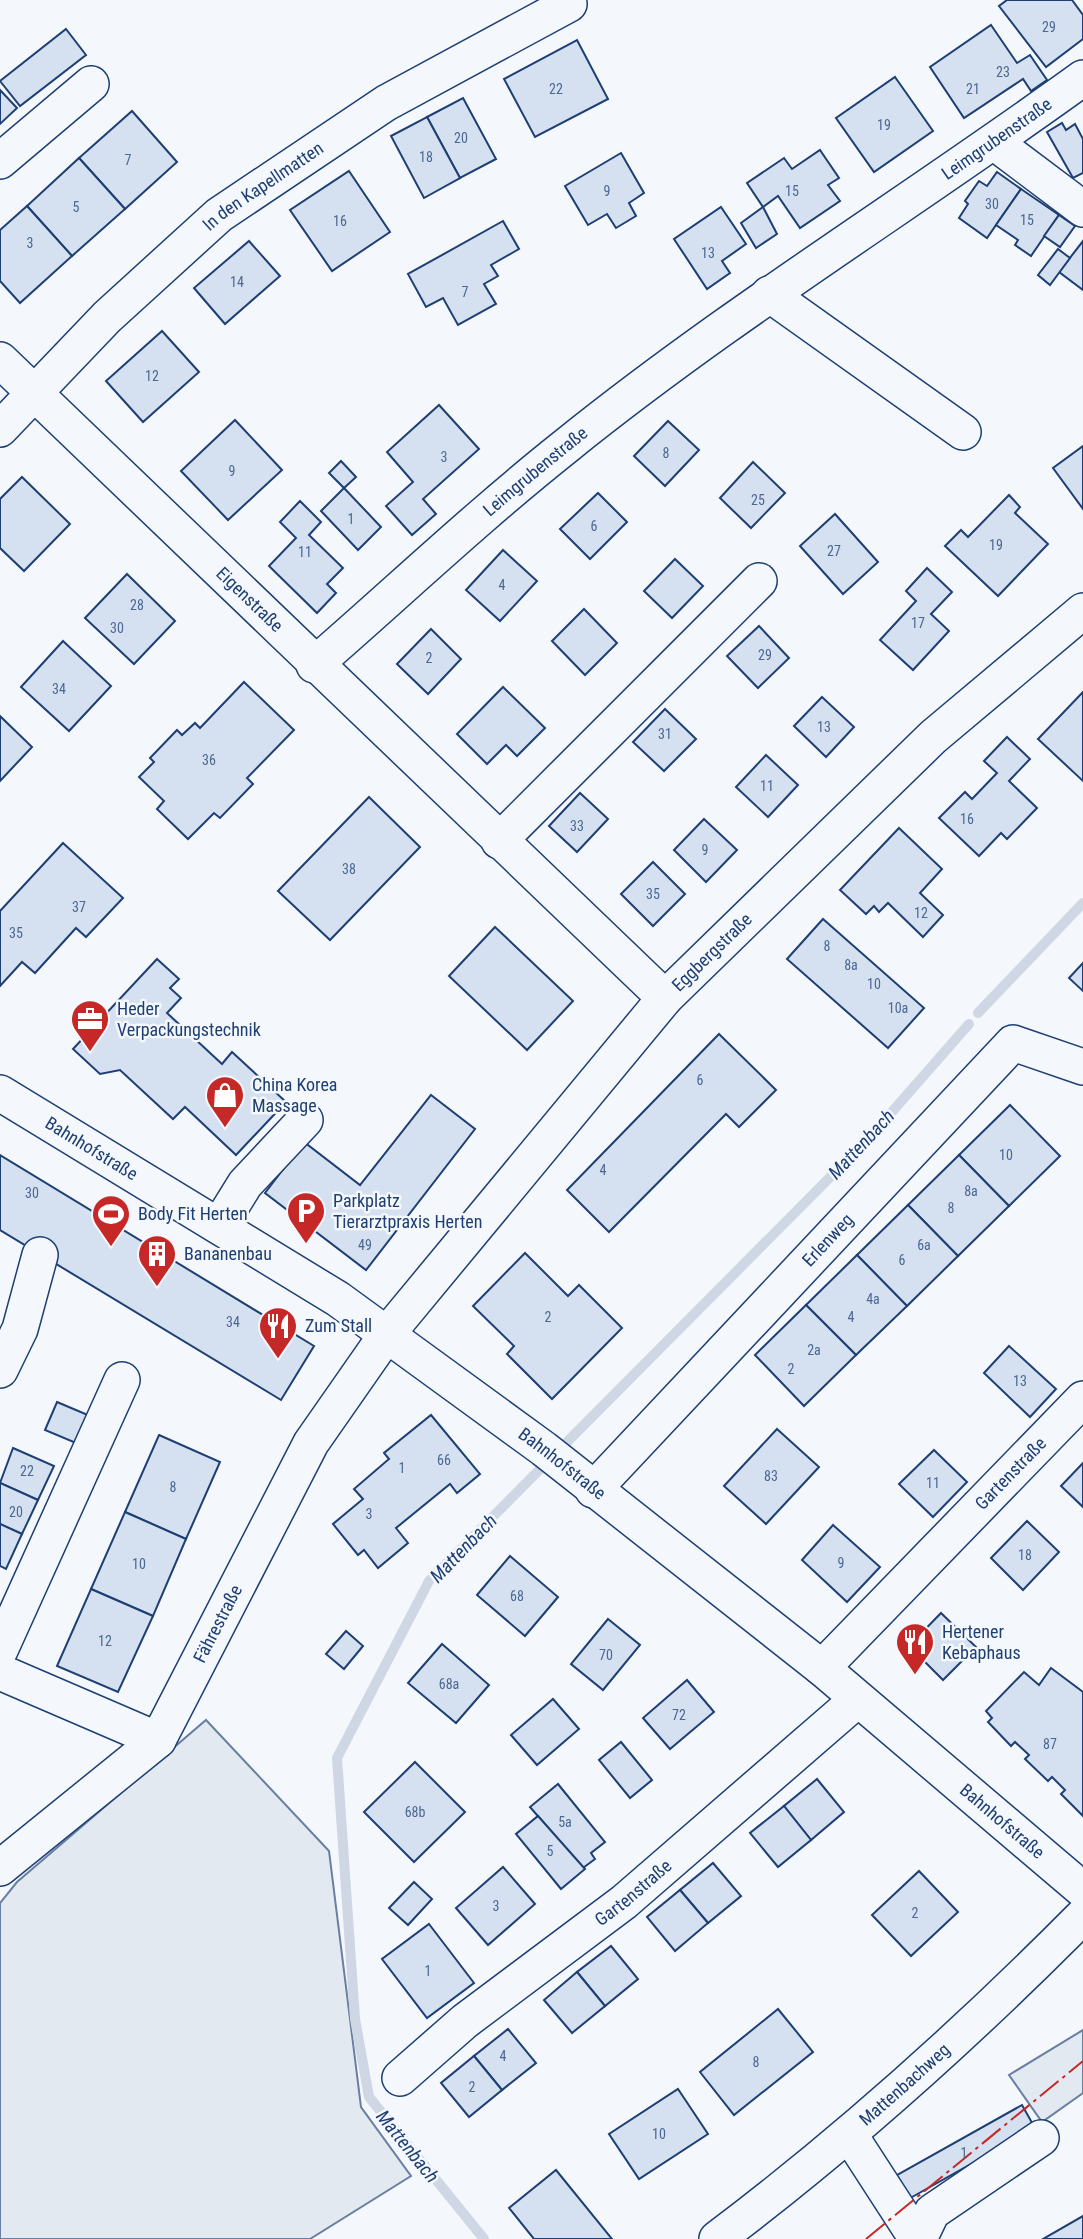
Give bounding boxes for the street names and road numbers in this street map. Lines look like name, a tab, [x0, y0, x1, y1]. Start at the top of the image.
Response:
street label: Leimgrubenstraße	[937, 93, 1055, 184]
street label: In den Kapellmatten	[198, 137, 327, 235]
street label: Leimgrubenstraße	[479, 422, 591, 520]
street label: Eigenstraße	[212, 562, 288, 636]
street label: Eggbergstraße	[667, 908, 756, 995]
street label: Bahnhofstraße	[42, 1112, 142, 1184]
street label: Erlenweg	[798, 1209, 857, 1270]
street label: Bahnhofstraße	[515, 1423, 610, 1504]
street label: Gartenstraße	[970, 1433, 1050, 1514]
street label: Fährestraße	[189, 1581, 246, 1666]
street label: Bahnhofstraße	[956, 1779, 1049, 1863]
street label: Gartenstraße	[591, 1855, 675, 1930]
street label: Mattenbachweg	[855, 2039, 954, 2130]

